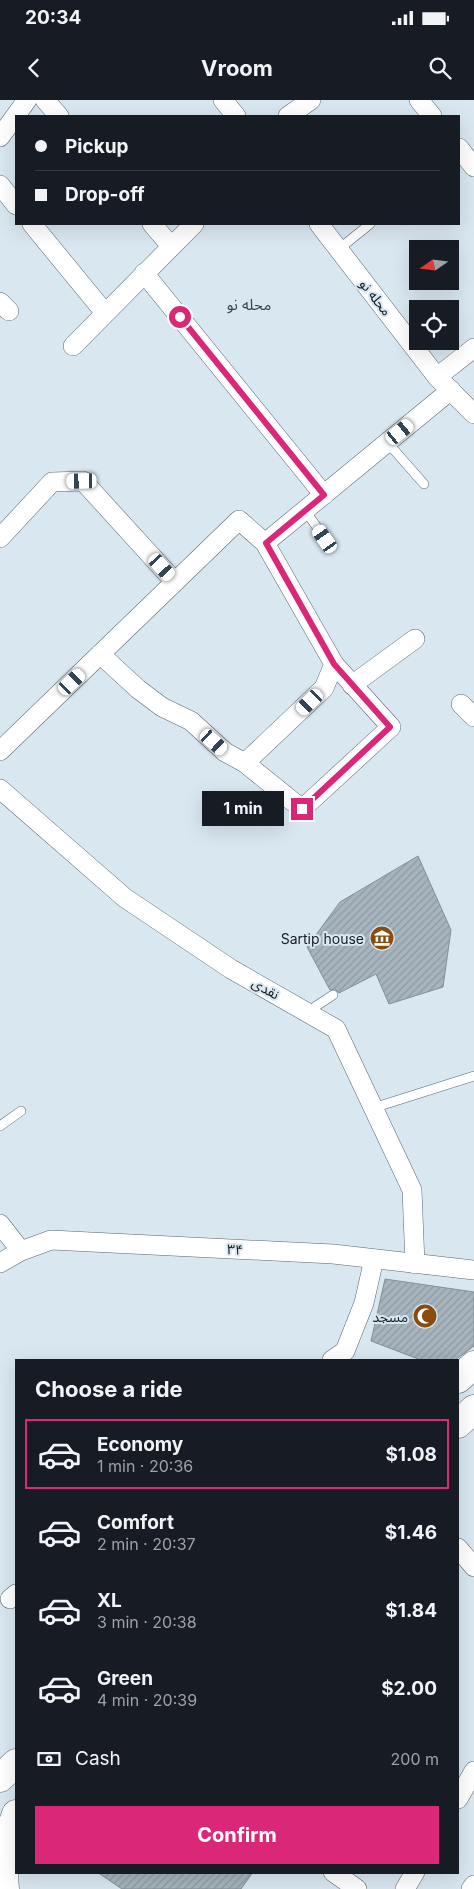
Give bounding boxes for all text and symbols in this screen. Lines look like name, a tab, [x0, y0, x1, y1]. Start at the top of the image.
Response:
text: 20:34	[25, 6, 81, 29]
icon: back	[20, 54, 48, 82]
icon: search	[426, 54, 454, 82]
text: Vroom	[201, 55, 273, 81]
text: Pickup	[65, 135, 128, 158]
text: Drop-off	[65, 183, 145, 206]
north arrow	[409, 240, 459, 290]
map controls	[409, 240, 459, 350]
street label: محله نو	[356, 275, 396, 319]
district label: محله نو	[227, 295, 271, 314]
button: locate	[409, 300, 459, 350]
route start	[169, 306, 191, 328]
car	[383, 417, 416, 447]
car	[66, 473, 97, 489]
car	[310, 522, 339, 556]
car	[146, 551, 177, 583]
car	[55, 666, 88, 698]
car	[293, 686, 326, 718]
car	[197, 726, 230, 758]
callout: 1 min	[202, 792, 284, 826]
text: 1 min	[223, 798, 263, 818]
route end	[291, 798, 313, 820]
museum icon: Sartip house	[369, 925, 395, 951]
place label: Sartip house	[281, 930, 364, 947]
street label: نقدی	[249, 973, 283, 1004]
street label: ۳۴	[227, 1240, 243, 1258]
mosque icon: مسجد	[412, 1303, 438, 1329]
place label: مسجد	[372, 1308, 408, 1325]
text: Choose a ride	[35, 1376, 183, 1402]
icon: car	[37, 1432, 82, 1477]
text: Economy	[97, 1433, 183, 1456]
text: $1.08	[385, 1443, 437, 1466]
text: 1 min · 20:36	[97, 1456, 193, 1476]
icon: car	[37, 1510, 82, 1555]
text: Comfort	[97, 1511, 174, 1534]
text: $1.46	[385, 1521, 437, 1544]
text: 2 min · 20:37	[97, 1534, 196, 1554]
icon: car	[37, 1588, 82, 1633]
text: XL	[97, 1589, 122, 1612]
text: $1.84	[385, 1599, 437, 1622]
text: 3 min · 20:38	[97, 1612, 197, 1632]
icon: car	[37, 1666, 82, 1711]
text: Green	[97, 1667, 153, 1690]
text: $2.00	[381, 1677, 437, 1700]
text: 4 min · 20:39	[97, 1690, 197, 1710]
icon: cash	[35, 1745, 63, 1773]
text: Cash	[75, 1747, 121, 1770]
text: 200 m	[391, 1749, 439, 1769]
button: Confirm	[35, 1806, 439, 1864]

